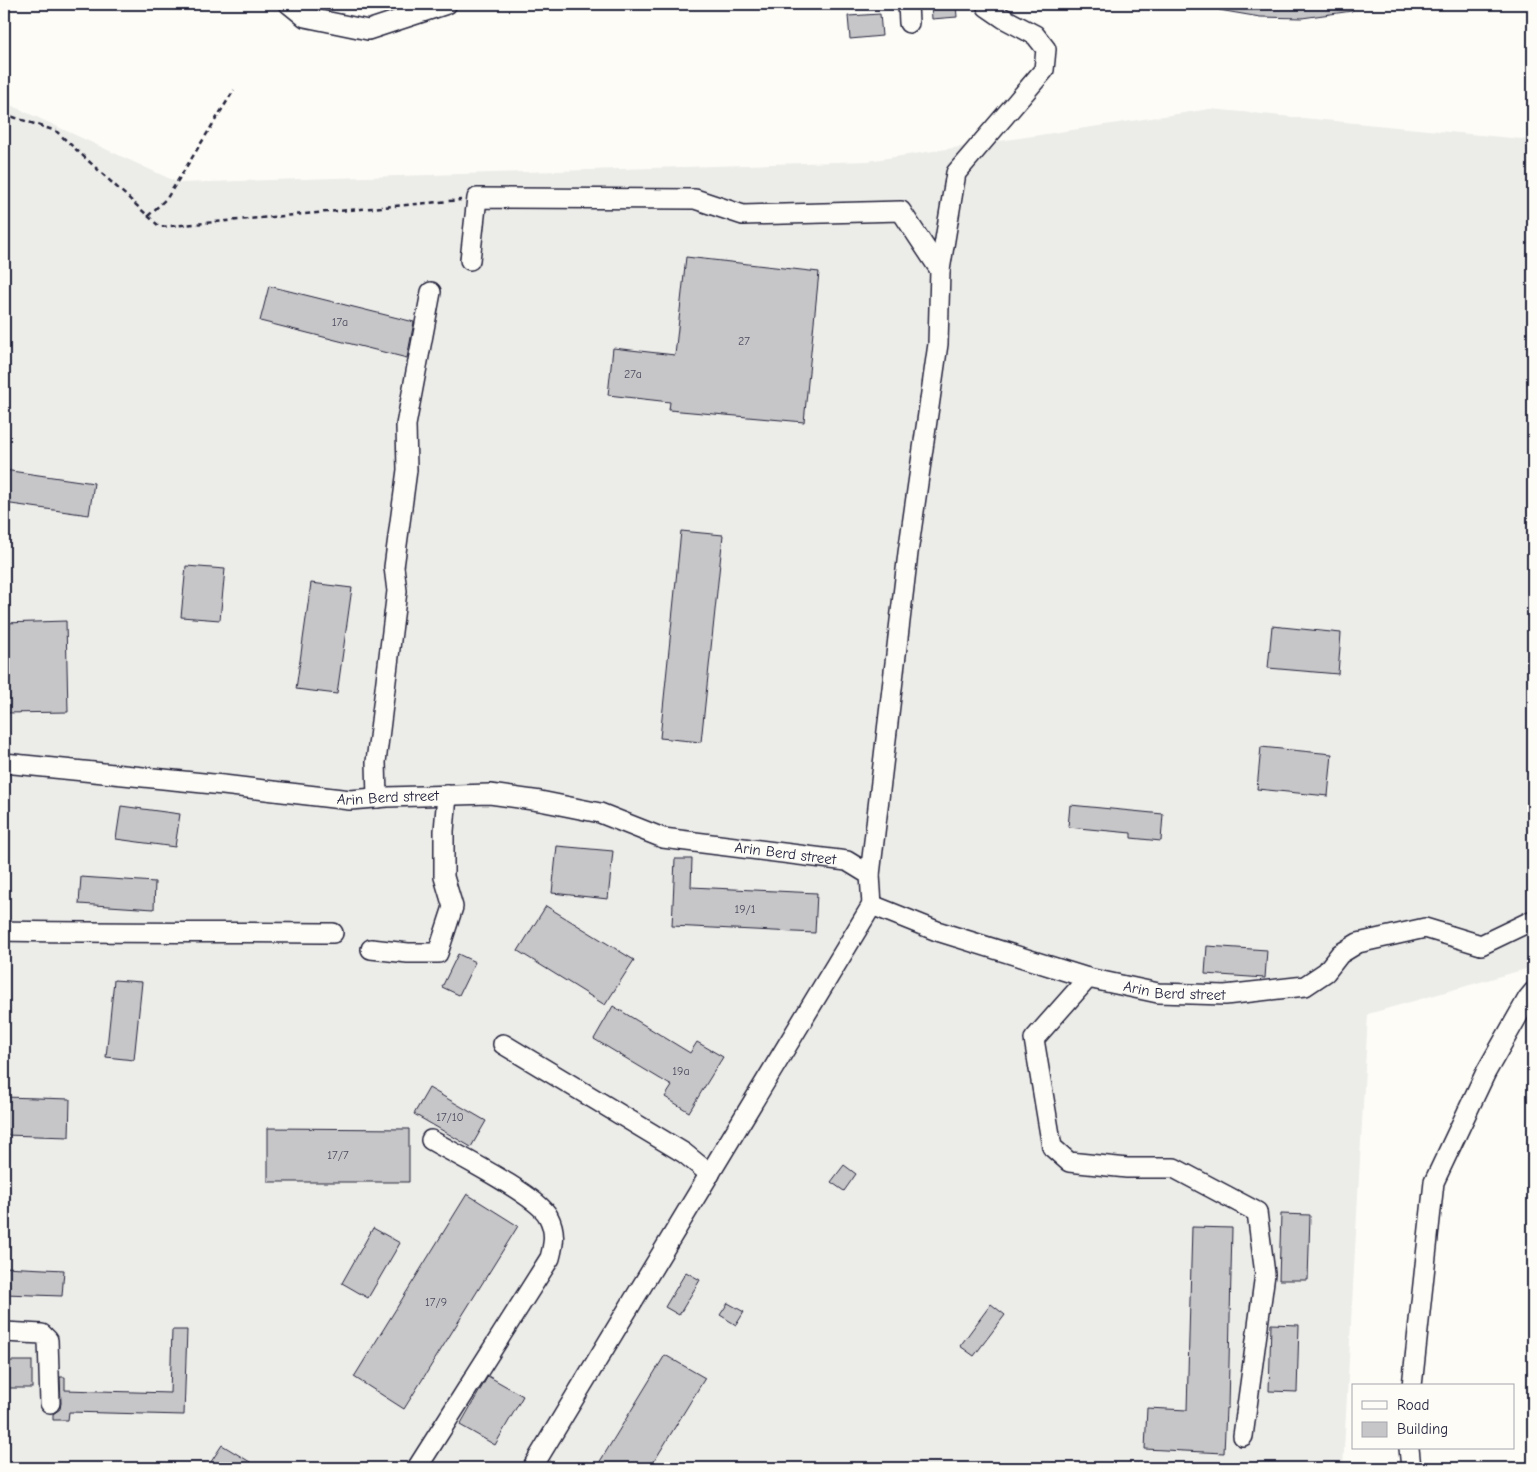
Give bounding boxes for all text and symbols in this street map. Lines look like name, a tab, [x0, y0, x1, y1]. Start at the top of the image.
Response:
house number: 17a	[332, 315, 348, 329]
house number: 27	[738, 334, 750, 348]
house number: 27a	[624, 367, 642, 381]
street label: Arin Berd street	[336, 786, 440, 809]
street label: Arin Berd street	[734, 838, 838, 869]
house number: 19/1	[734, 902, 756, 916]
street label: Arin Berd street	[1122, 977, 1226, 1004]
house number: 19a	[672, 1064, 690, 1078]
house number: 17/10	[436, 1110, 464, 1124]
house number: 17/7	[327, 1148, 349, 1162]
house number: 17/9	[425, 1295, 447, 1309]
legend	[1352, 1384, 1514, 1450]
text: Road	[1397, 1396, 1429, 1414]
text: Building	[1397, 1420, 1448, 1438]

